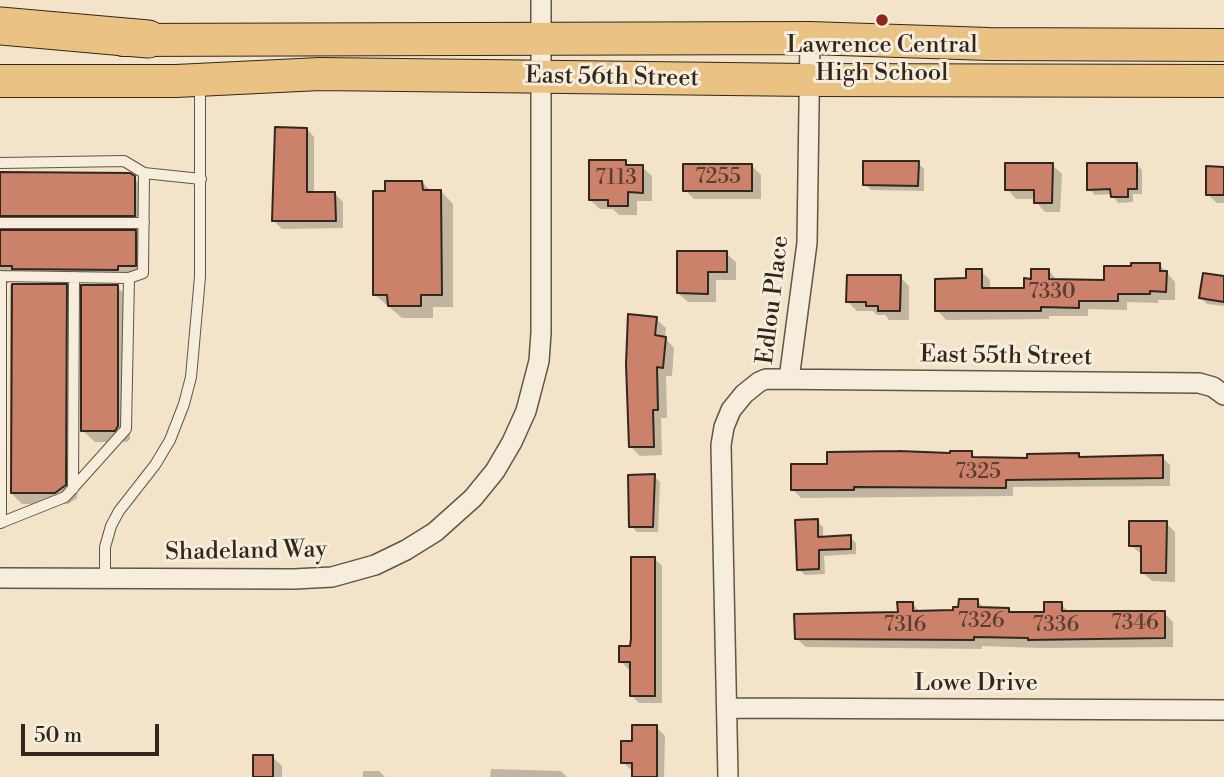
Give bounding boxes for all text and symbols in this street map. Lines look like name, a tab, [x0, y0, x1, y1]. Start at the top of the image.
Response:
marker: Lawrence Central High School	[874, 12, 890, 28]
place label: Lawrence Central High School	[786, 32, 978, 88]
street label: East 56th Street	[525, 62, 699, 94]
house number: 7255	[695, 165, 741, 191]
house number: 7113	[595, 166, 637, 192]
street label: Edlou Place	[752, 234, 796, 366]
house number: 7330	[1028, 280, 1076, 306]
street label: East 55th Street	[919, 341, 1093, 373]
house number: 7325	[955, 460, 1001, 486]
street label: Shadeland Way	[165, 536, 327, 568]
house number: 7326	[958, 609, 1004, 635]
house number: 7346	[1111, 611, 1159, 637]
house number: 7316	[884, 613, 926, 639]
house number: 7336	[1033, 613, 1079, 639]
street label: Lowe Drive	[914, 670, 1038, 698]
scale bar	[24, 710, 163, 754]
text: 50 m	[34, 723, 82, 749]

